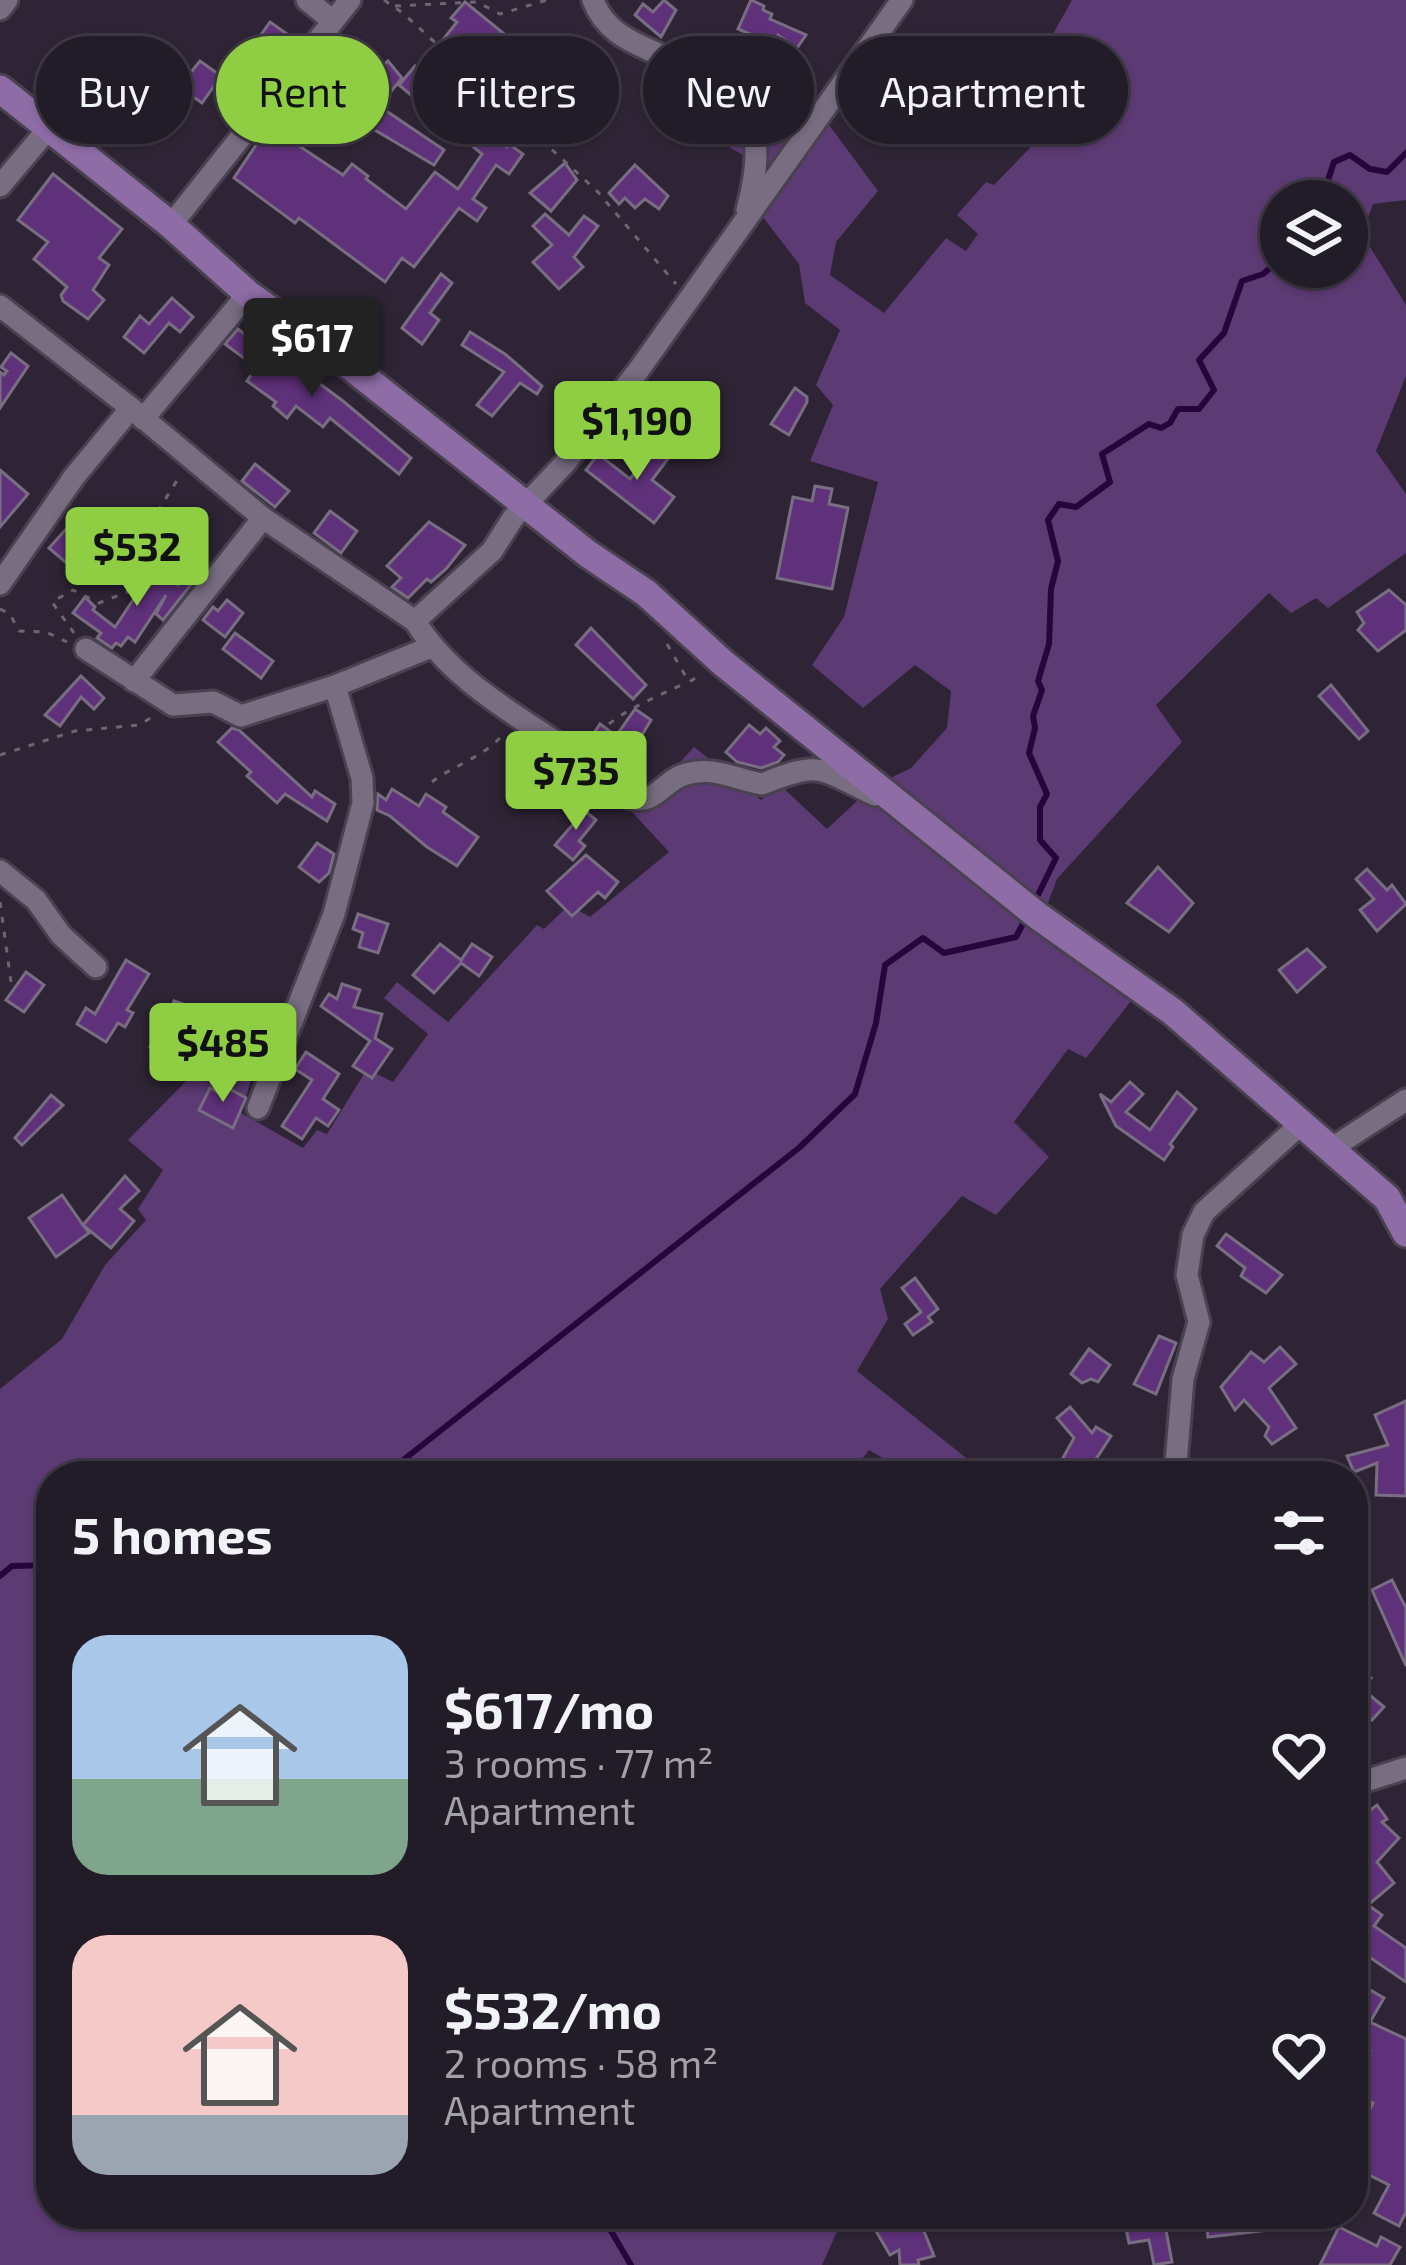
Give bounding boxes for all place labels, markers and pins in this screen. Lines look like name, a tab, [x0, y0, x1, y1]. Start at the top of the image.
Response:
pin: $617	[241, 298, 383, 400]
pin: $1,190	[539, 381, 735, 483]
pin: $532	[66, 507, 208, 609]
pin: $735	[505, 731, 647, 833]
pin: $485	[152, 1003, 294, 1105]

